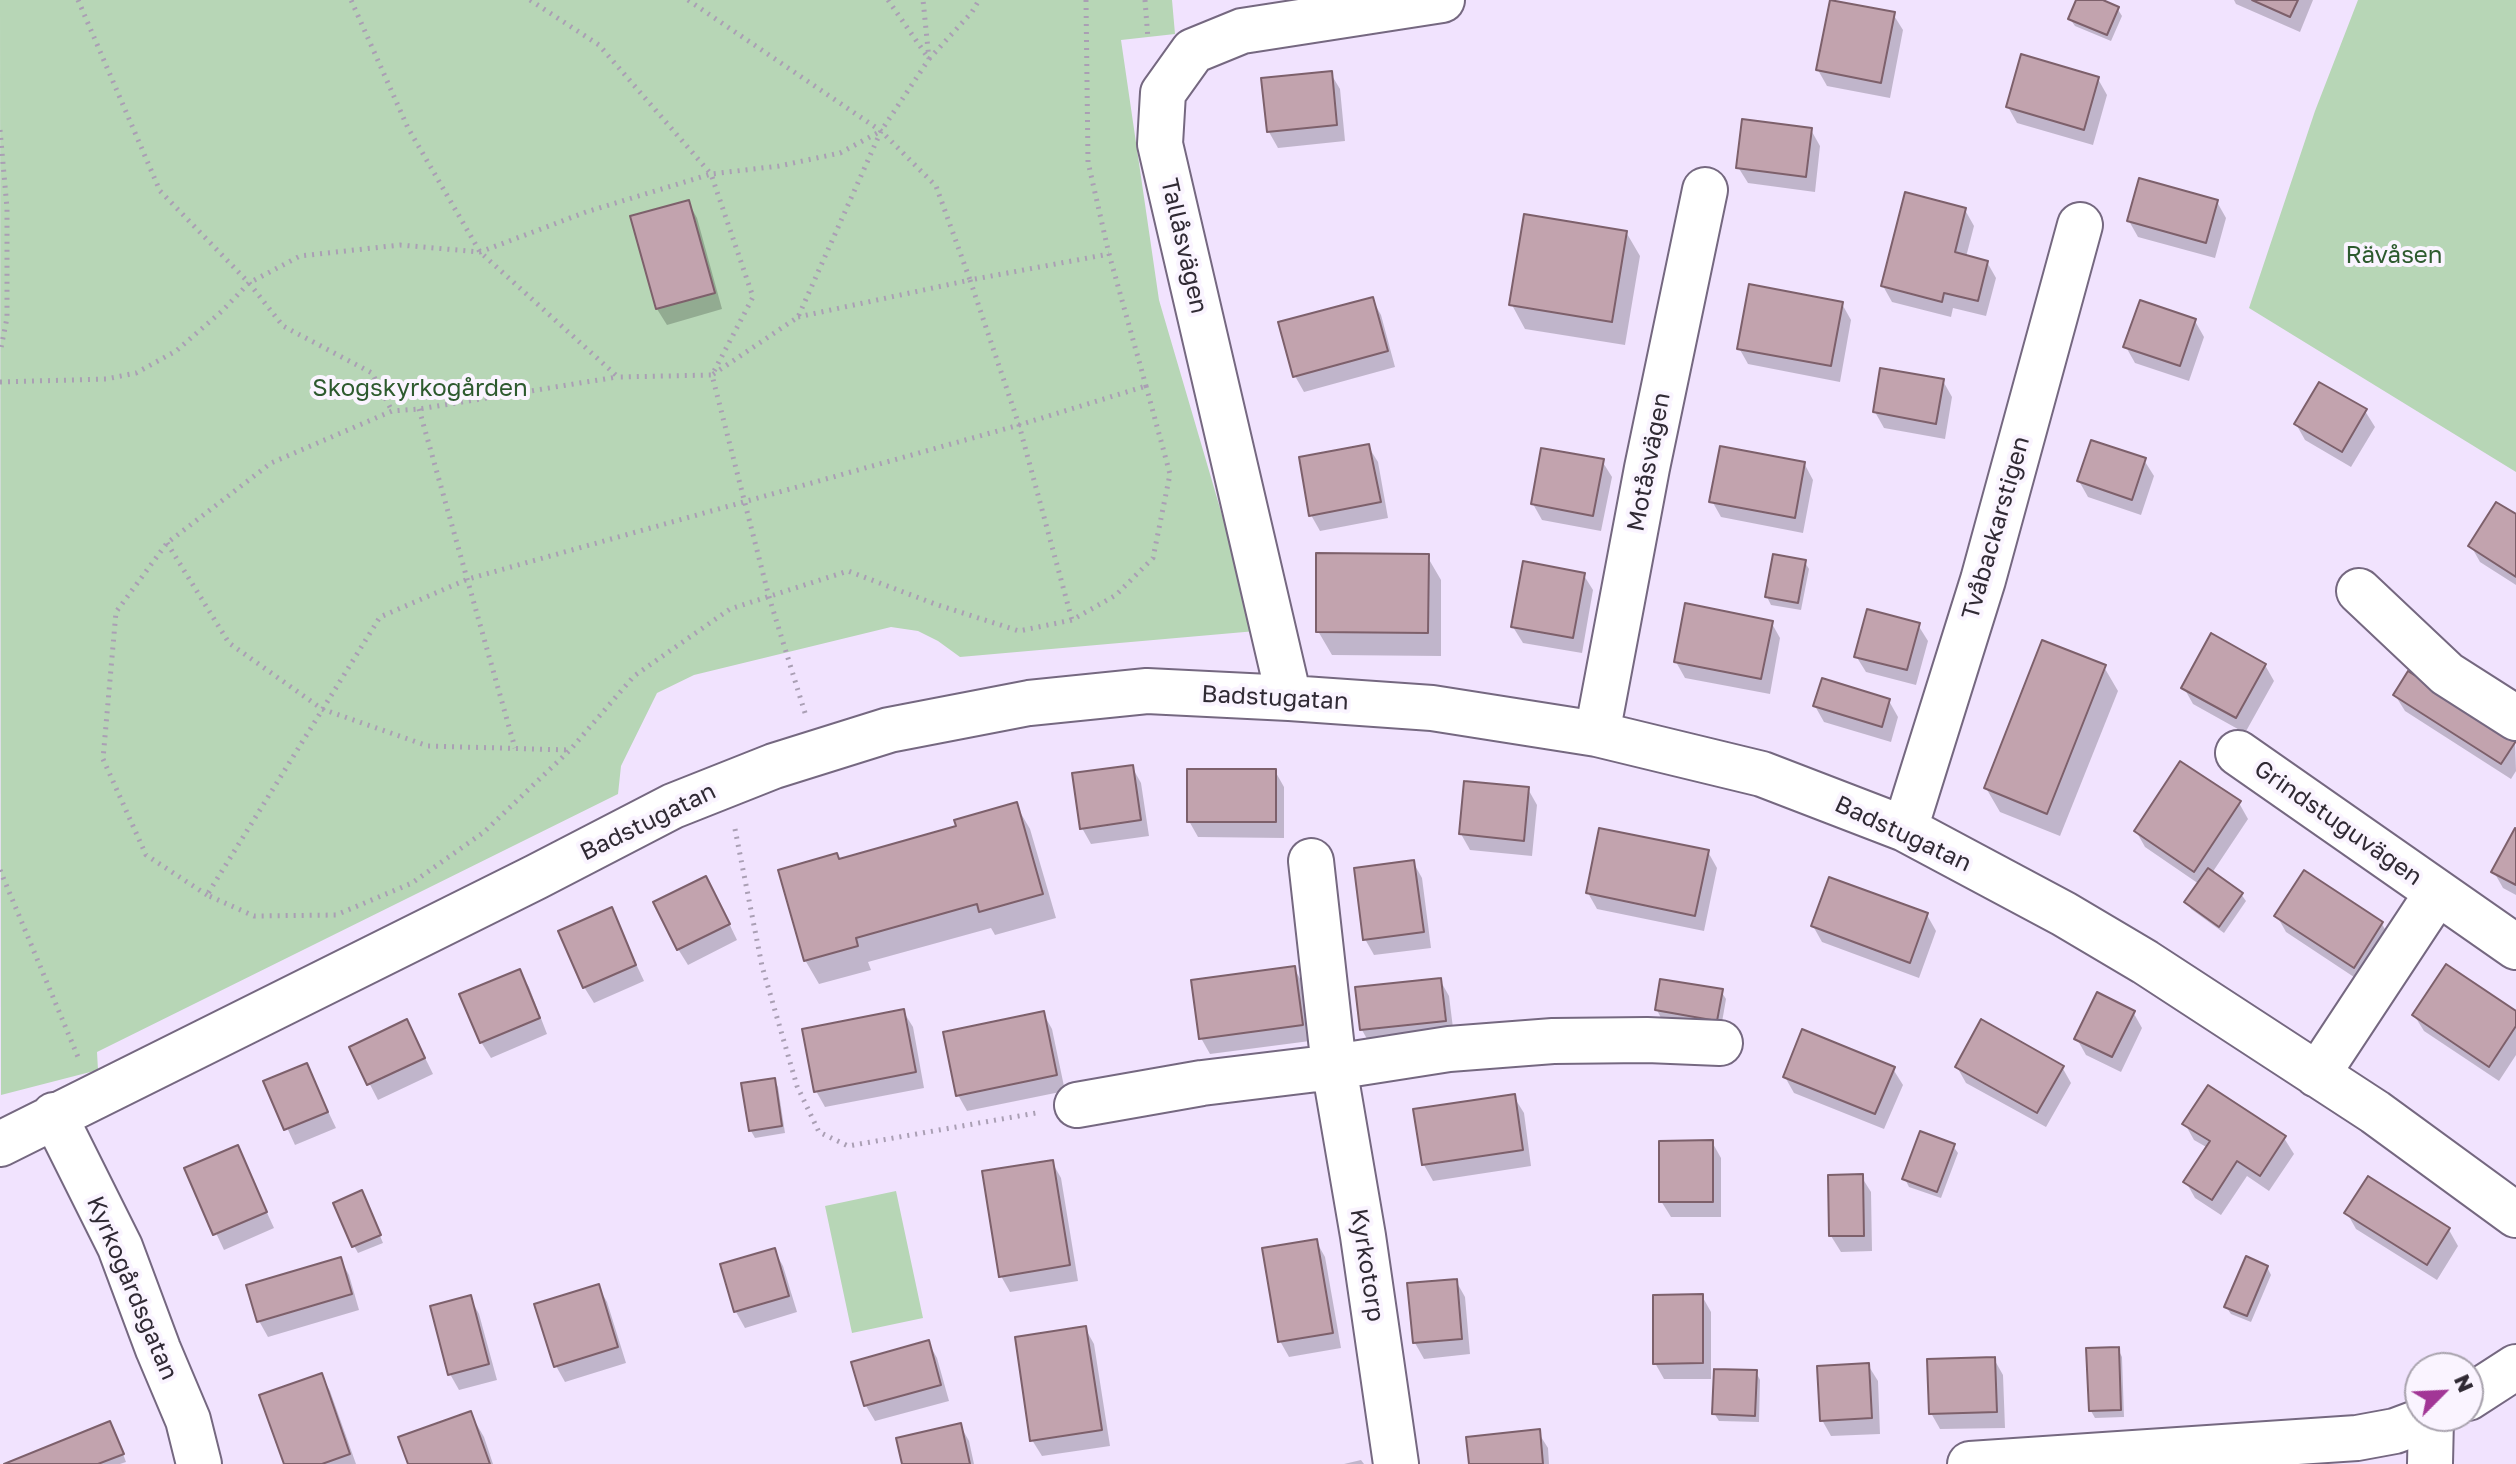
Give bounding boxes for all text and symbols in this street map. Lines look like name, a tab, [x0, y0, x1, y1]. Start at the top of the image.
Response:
street label: Tallåsvägen	[1154, 176, 1214, 316]
park label: Rävåsen	[2345, 241, 2443, 269]
park label: Skogskyrkogården	[312, 374, 528, 402]
street label: Motåsvägen	[1621, 390, 1677, 534]
street label: Tvåbackarstigen	[1956, 433, 2036, 623]
street label: Badstugatan	[1201, 680, 1349, 716]
street label: Grindstuguvägen	[2249, 754, 2427, 892]
street label: Badstugatan	[576, 777, 720, 867]
street label: Badstugatan	[1830, 790, 1976, 878]
street label: Kyrkogårdsgatan	[80, 1192, 184, 1384]
street label: Kyrkotorp	[1344, 1206, 1390, 1324]
north arrow	[2404, 1352, 2484, 1432]
text: N	[2449, 1370, 2480, 1396]

